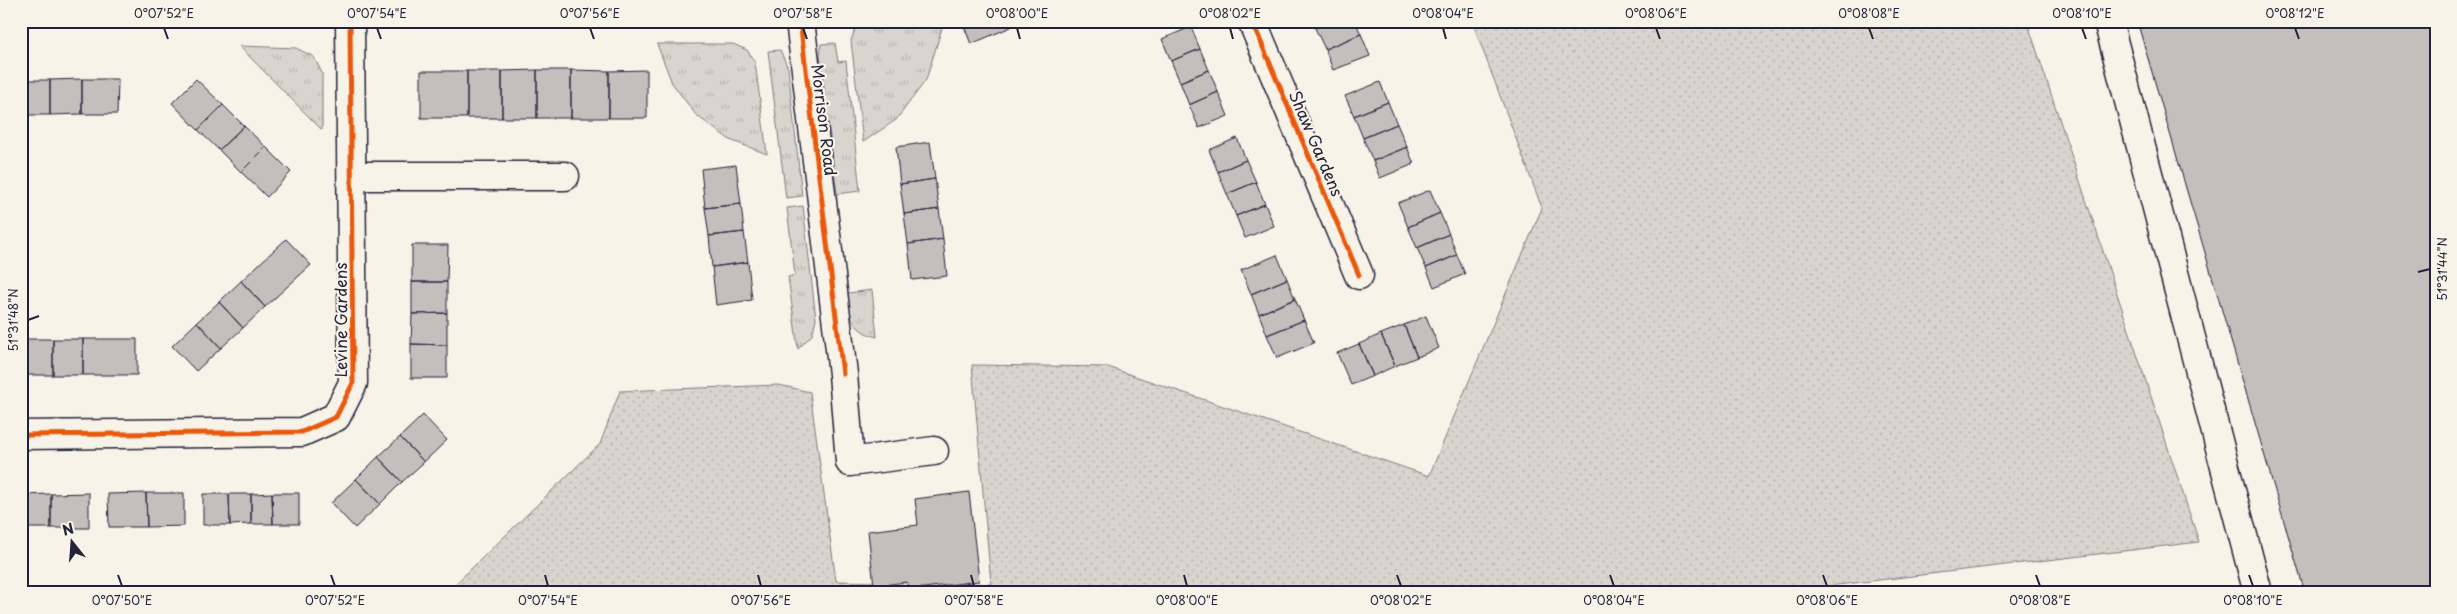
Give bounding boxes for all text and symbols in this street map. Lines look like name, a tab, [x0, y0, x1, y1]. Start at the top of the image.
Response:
text: 0°07'52"E	[134, 4, 194, 22]
text: 0°07'54"E	[347, 4, 407, 22]
text: 0°07'56"E	[560, 4, 620, 22]
text: 0°07'58"E	[773, 4, 833, 22]
text: 0°08'00"E	[986, 4, 1048, 22]
text: 0°08'02"E	[1199, 4, 1261, 22]
text: 0°08'04"E	[1412, 4, 1474, 22]
text: 0°08'06"E	[1625, 4, 1687, 22]
text: 0°08'08"E	[1838, 4, 1900, 22]
text: 0°08'10"E	[2052, 4, 2112, 22]
text: 0°08'12"E	[2265, 4, 2325, 22]
street label: Morrison Road	[806, 63, 844, 177]
street label: Shaw Gardens	[1284, 86, 1350, 200]
text: 51°31'44"N	[2433, 237, 2451, 301]
street label: Levine Gardens	[328, 262, 352, 378]
text: 51°31'48"N	[4, 288, 22, 352]
north arrow	[48, 516, 98, 566]
text: N	[60, 517, 76, 541]
text: 0°07'50"E	[92, 591, 152, 609]
text: 0°07'52"E	[305, 591, 365, 609]
text: 0°07'54"E	[518, 591, 578, 609]
text: 0°07'56"E	[731, 591, 791, 609]
text: 0°07'58"E	[944, 591, 1004, 609]
text: 0°08'00"E	[1156, 591, 1218, 609]
text: 0°08'02"E	[1370, 591, 1432, 609]
text: 0°08'04"E	[1583, 591, 1645, 609]
text: 0°08'06"E	[1796, 591, 1858, 609]
text: 0°08'08"E	[2009, 591, 2071, 609]
text: 0°08'10"E	[2223, 591, 2283, 609]

